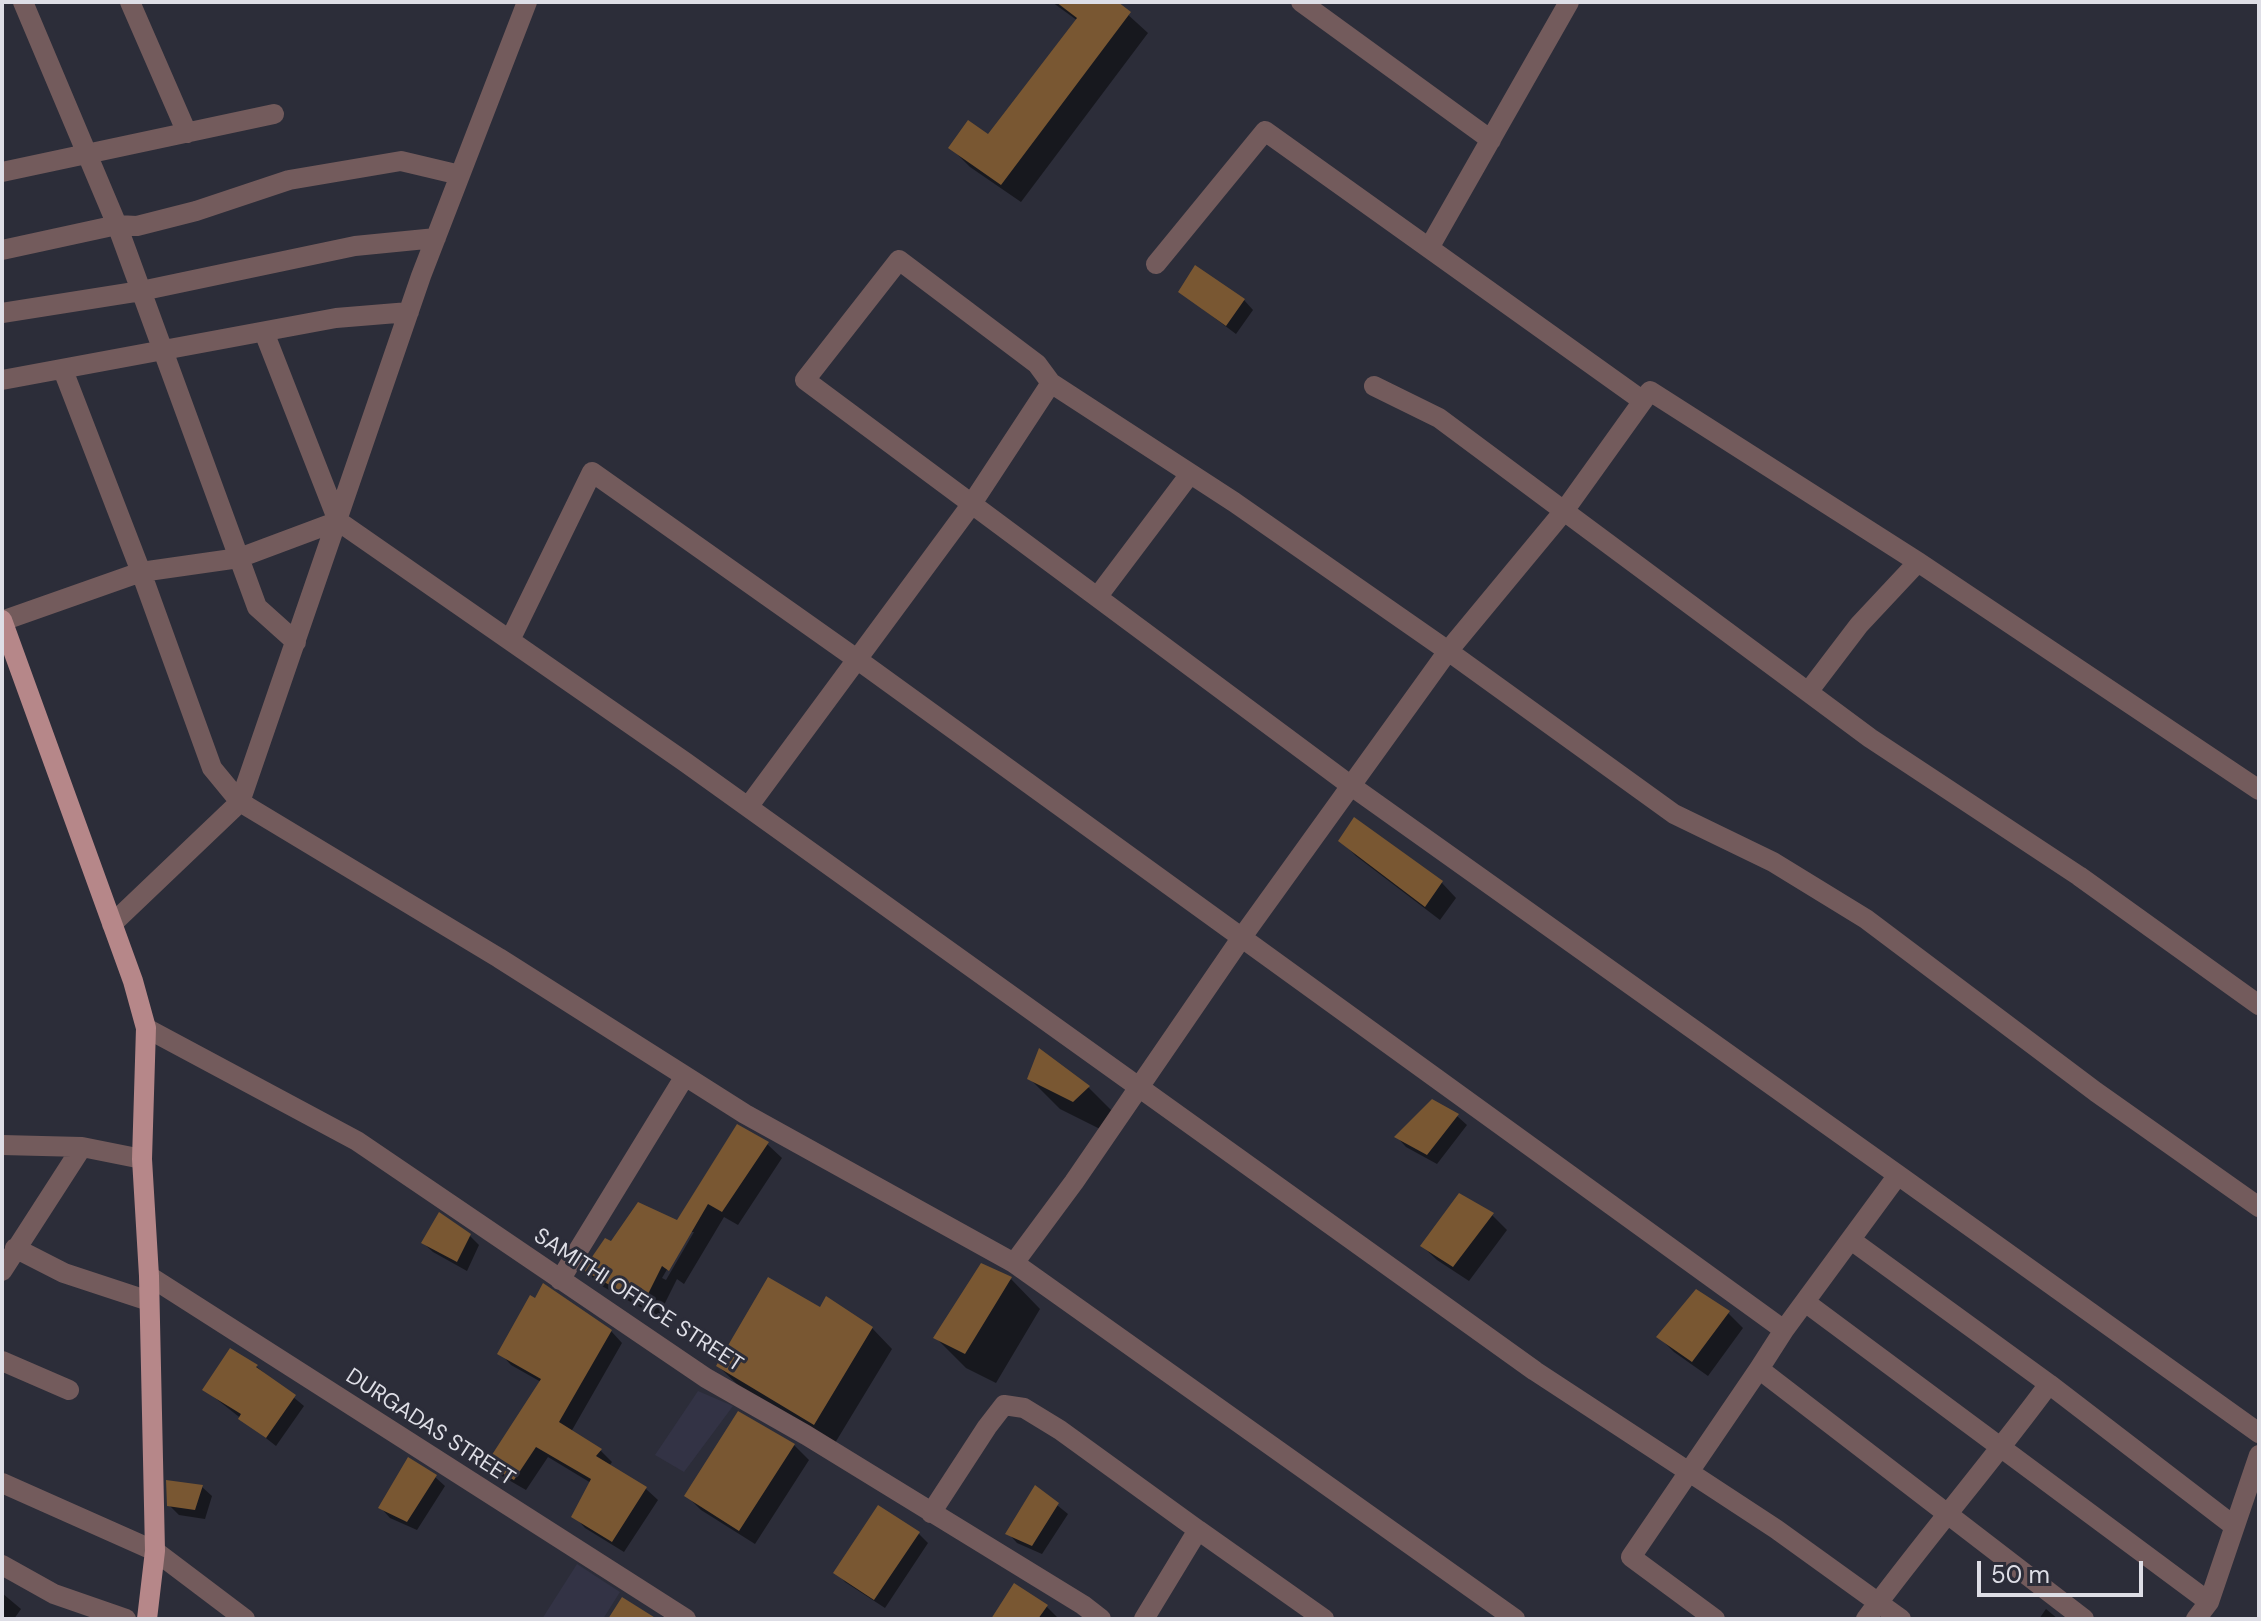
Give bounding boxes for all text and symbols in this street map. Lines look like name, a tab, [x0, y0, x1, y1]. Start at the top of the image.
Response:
street label: SAMITHI OFFICE STREET	[528, 1223, 748, 1379]
street label: DURGADAS STREET	[341, 1364, 519, 1492]
scale bar	[1981, 1545, 2147, 1595]
text: 50 m	[1991, 1559, 2050, 1590]

